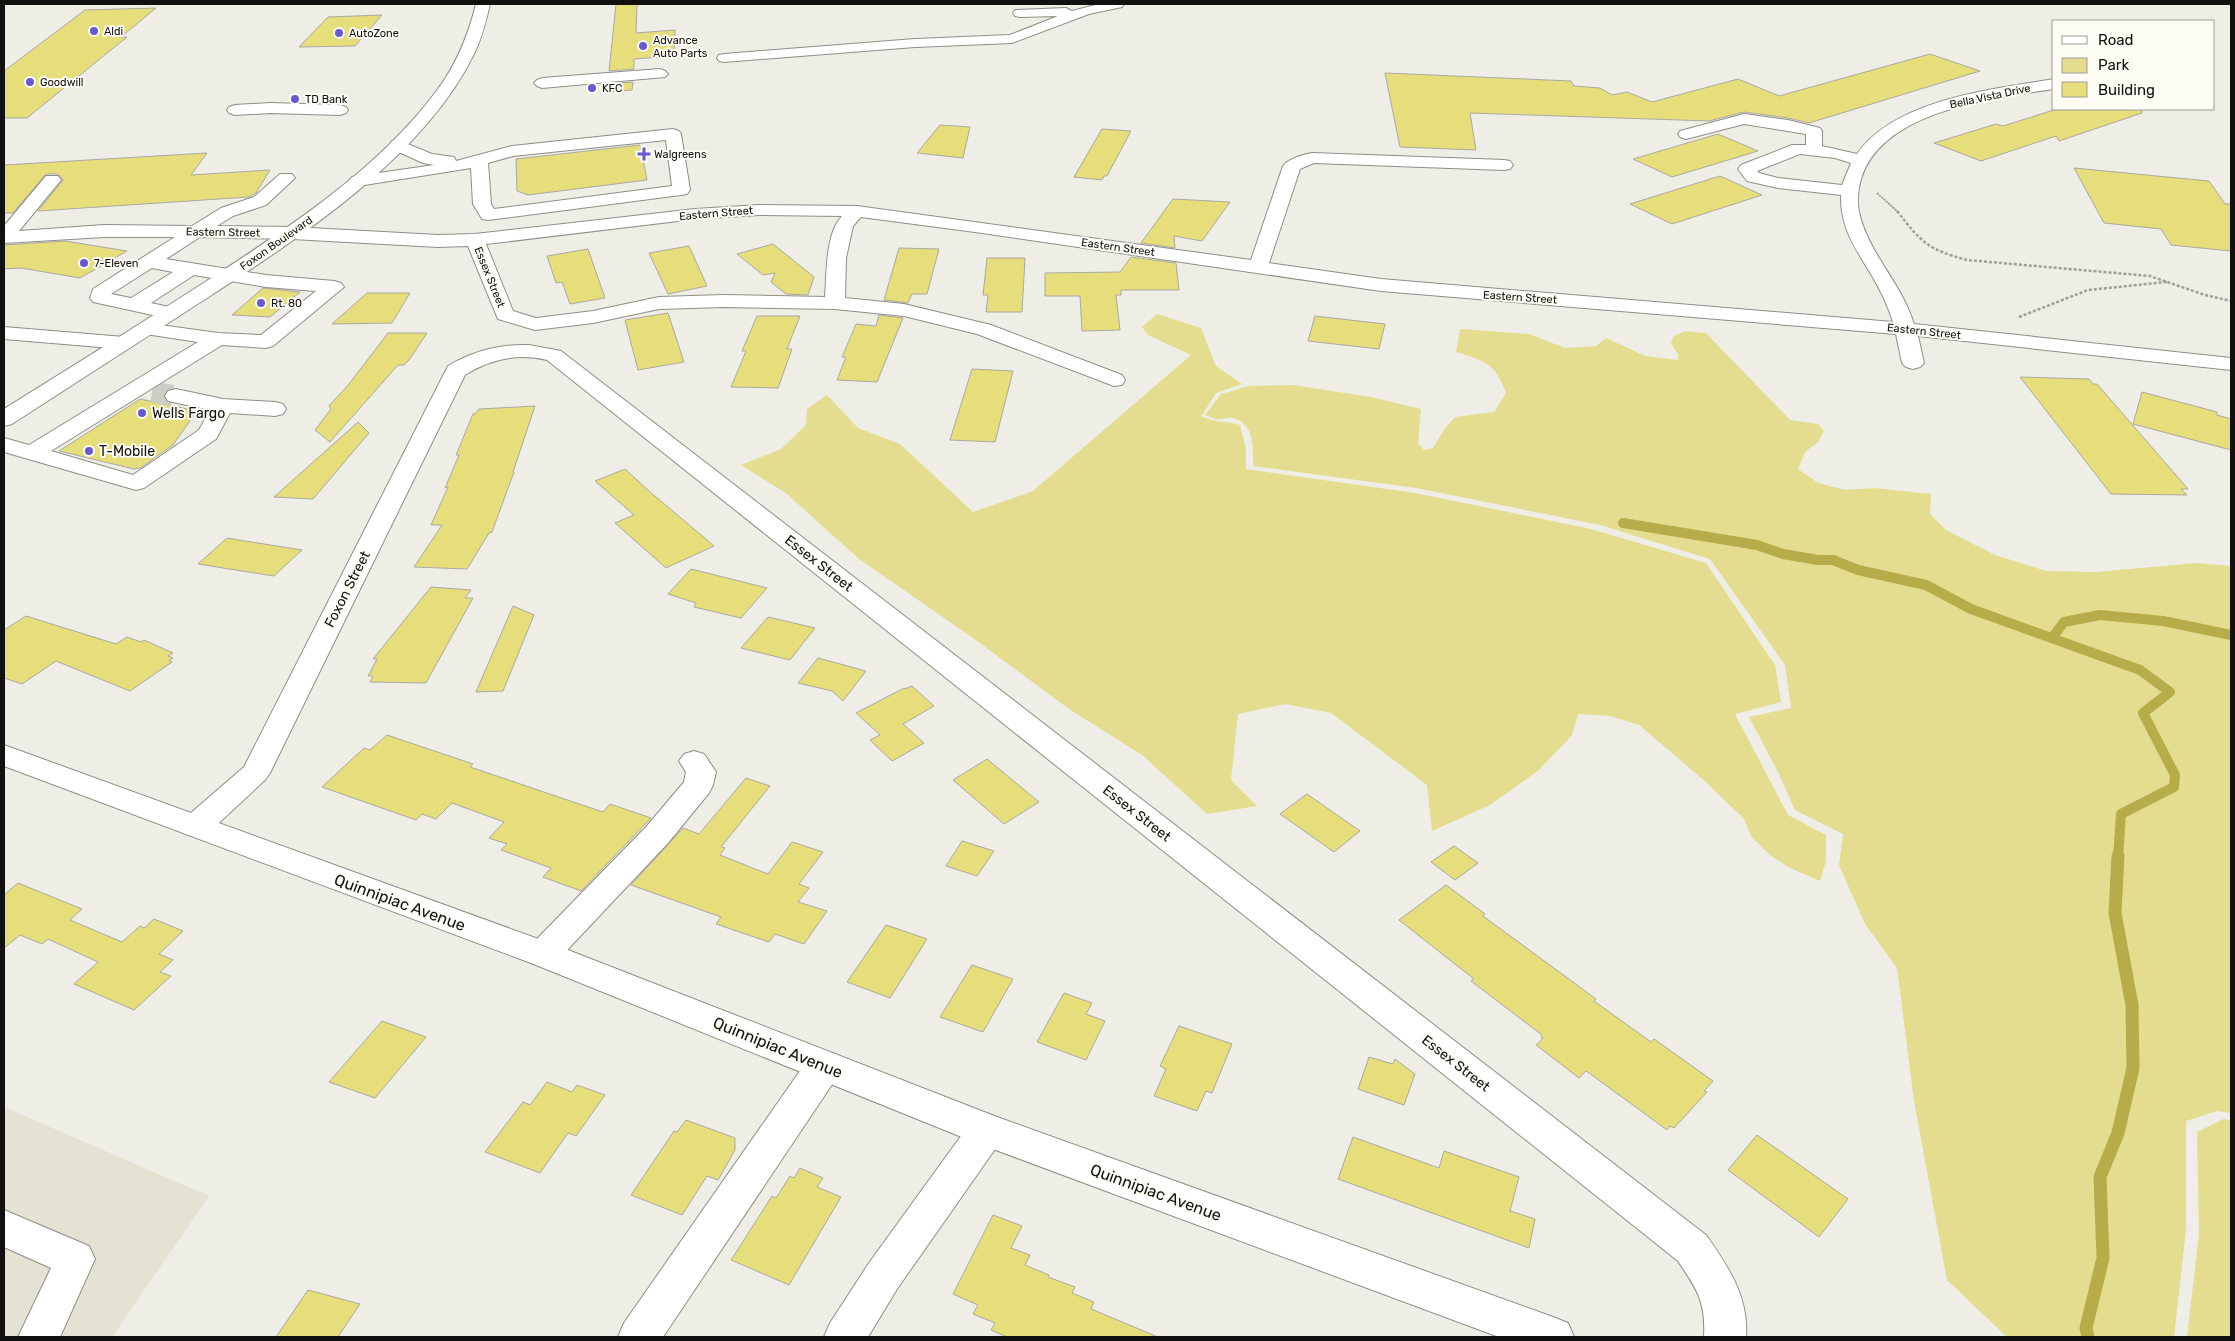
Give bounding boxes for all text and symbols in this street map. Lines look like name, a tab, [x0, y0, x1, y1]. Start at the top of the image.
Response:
legend	[2052, 20, 2215, 110]
marker: Aldi	[88, 25, 100, 37]
place label: Aldi	[104, 25, 123, 38]
marker: AutoZone	[333, 27, 345, 39]
place label: AutoZone	[349, 27, 399, 40]
text: Road	[2098, 31, 2134, 49]
place label: Advance Auto Parts	[653, 34, 708, 60]
marker: Advance Auto Parts	[637, 40, 649, 52]
text: Park	[2098, 56, 2129, 74]
marker: Goodwill	[24, 76, 36, 88]
place label: Goodwill	[40, 76, 84, 89]
text: Building	[2098, 81, 2155, 99]
marker: KFC	[586, 82, 598, 94]
place label: KFC	[602, 82, 622, 95]
street label: Bella Vista Drive	[1949, 82, 2032, 111]
marker: TD Bank	[289, 93, 301, 105]
place label: TD Bank	[305, 93, 348, 106]
marker: Walgreens	[638, 148, 650, 160]
place label: Walgreens	[654, 148, 707, 161]
street label: Eastern Street	[679, 204, 754, 223]
street label: Foxon Boulevard	[238, 214, 315, 273]
street label: Eastern Street	[186, 225, 261, 240]
street label: Eastern Street	[1080, 236, 1156, 259]
street label: Essex Street	[471, 245, 508, 310]
marker: 7-Eleven	[78, 257, 90, 269]
place label: 7-Eleven	[94, 257, 139, 270]
street label: Eastern Street	[1483, 288, 1558, 307]
marker: Rt. 80	[255, 297, 267, 309]
place label: Rt. 80	[271, 297, 302, 310]
street label: Eastern Street	[1886, 321, 1962, 342]
place label: Wells Fargo	[152, 405, 225, 422]
marker: Wells Fargo	[136, 407, 148, 419]
place label: T-Mobile	[99, 443, 155, 460]
marker: T-Mobile	[83, 445, 95, 457]
street label: Essex Street	[781, 531, 857, 596]
street label: Foxon Street	[321, 548, 374, 630]
street label: Essex Street	[1099, 781, 1175, 846]
street label: Quinnipiac Avenue	[332, 870, 468, 935]
street label: Quinnipiac Avenue	[710, 1013, 845, 1082]
street label: Essex Street	[1418, 1031, 1494, 1096]
street label: Quinnipiac Avenue	[1088, 1160, 1224, 1225]

